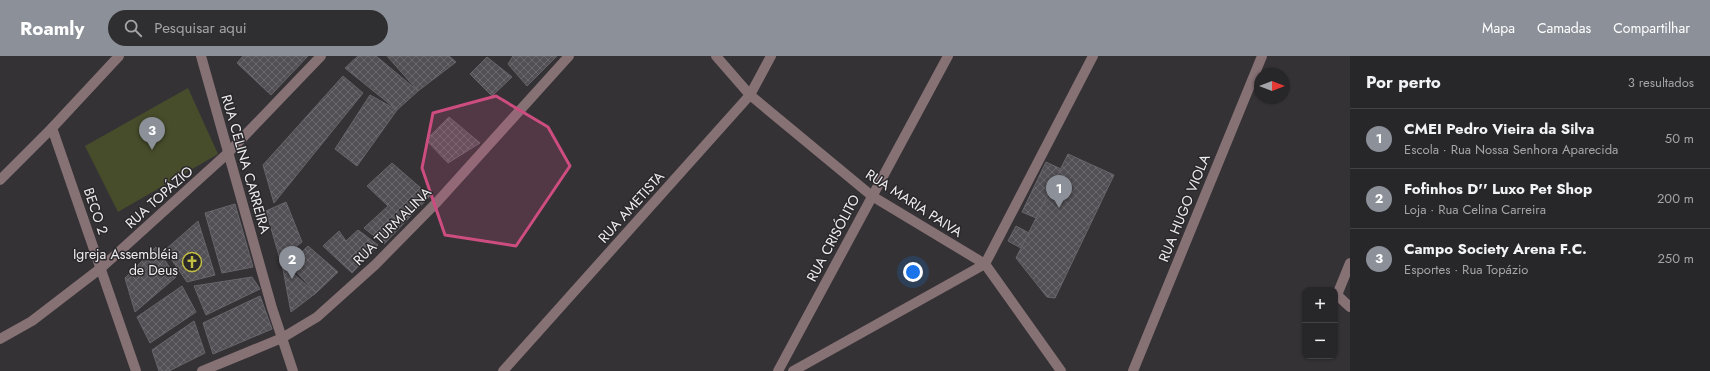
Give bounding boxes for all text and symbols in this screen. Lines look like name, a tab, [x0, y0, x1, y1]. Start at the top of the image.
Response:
search box	[108, 10, 388, 46]
text: Roamly	[20, 15, 84, 42]
icon: search	[122, 17, 144, 39]
text: Pesquisar aqui	[154, 17, 247, 39]
text: Mapa	[1482, 18, 1515, 38]
text: Camadas	[1537, 18, 1591, 38]
text: Compartilhar	[1613, 18, 1690, 38]
north arrow	[1254, 68, 1290, 104]
text: Por perto	[1366, 70, 1441, 94]
text: 3 resultados	[1628, 73, 1694, 92]
street label: RUA CELINA CARREIRA	[217, 92, 276, 237]
pin: 3	[139, 117, 165, 150]
text: CMEI Pedro Vieira da Silva	[1404, 118, 1594, 140]
text: 1	[1376, 129, 1382, 148]
text: 50 m	[1665, 129, 1694, 148]
text: Escola · Rua Nossa Senhora Aparecida	[1404, 140, 1618, 159]
street label: RUA HUGO VIOLA	[1153, 150, 1215, 265]
street label: RUA TOPÁZIO	[121, 161, 197, 233]
street label: RUA MARIA PAIVA	[862, 164, 967, 242]
street label: RUA AMETISTA	[593, 166, 669, 247]
pin: 1	[1046, 175, 1072, 208]
text: Fofinhos D'' Luxo Pet Shop	[1404, 178, 1592, 200]
street label: RUA TURMALINA	[348, 182, 436, 270]
street label: BECO 2	[79, 185, 113, 237]
text: 2	[1375, 189, 1383, 208]
text: 200 m	[1657, 189, 1694, 208]
street label: RUA CRISÓLITO	[802, 191, 864, 285]
text: Loja · Rua Celina Carreira	[1404, 200, 1546, 219]
text: Campo Society Arena F.C.	[1404, 238, 1587, 260]
place label: Igreja Assembléia de Deus	[73, 244, 178, 280]
pin: 2	[279, 246, 305, 279]
text: 3	[1375, 249, 1383, 268]
text: 250 m	[1657, 249, 1694, 268]
church icon: Igreja Assembléia de Deus	[181, 251, 203, 273]
text: Esportes · Rua Topázio	[1404, 260, 1528, 279]
your location	[903, 262, 923, 282]
map controls	[1302, 287, 1338, 359]
button: +	[1302, 287, 1338, 323]
button: −	[1302, 323, 1338, 359]

